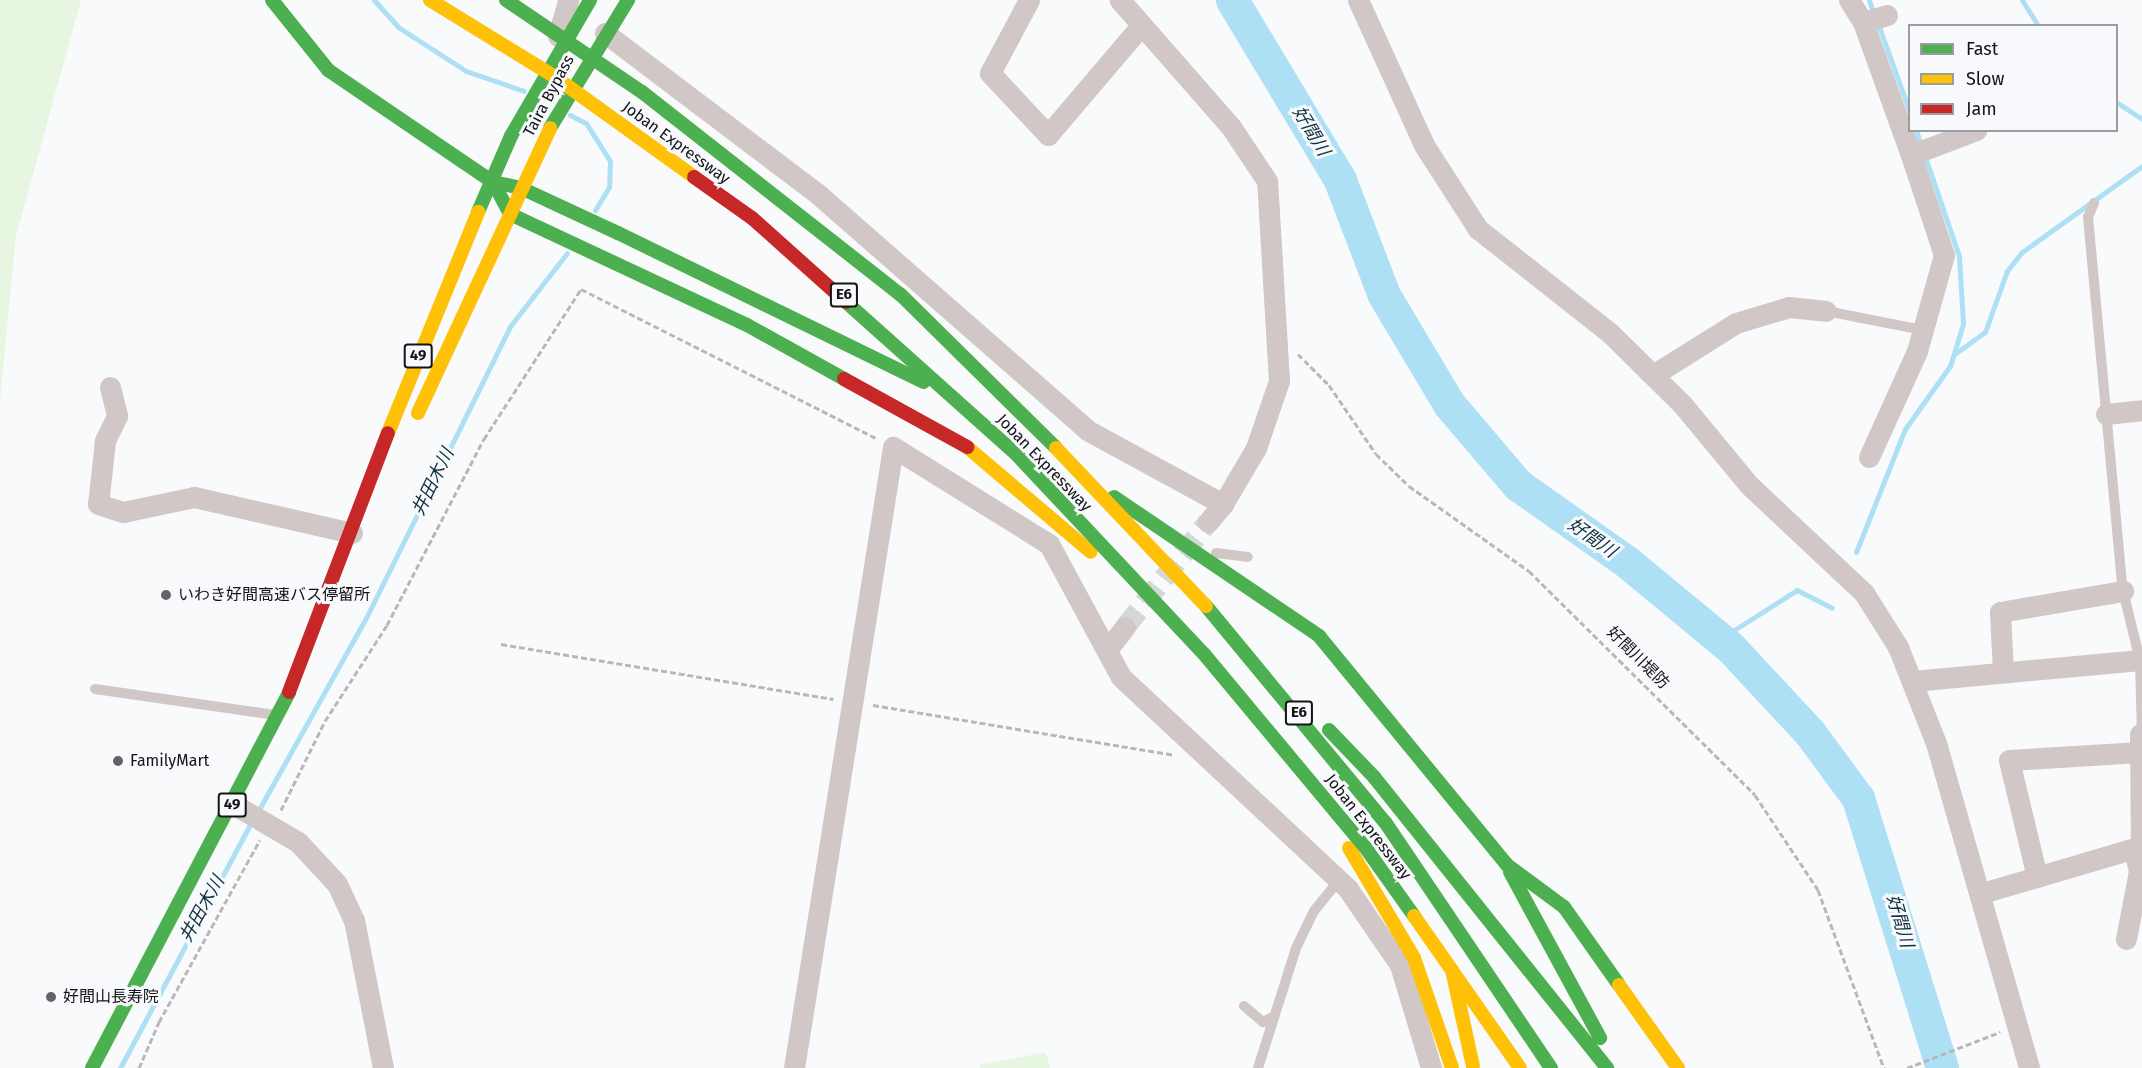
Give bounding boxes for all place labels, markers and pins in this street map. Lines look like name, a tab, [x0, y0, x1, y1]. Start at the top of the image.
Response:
place label: いわき好間高速バス停留所	[178, 585, 370, 605]
marker: いわき好間高速バス停留所	[159, 588, 173, 602]
place label: FamilyMart	[130, 751, 209, 771]
marker: FamilyMart	[111, 754, 125, 768]
place label: 好間山長寿院	[63, 987, 159, 1007]
marker: 好間山長寿院	[44, 990, 58, 1004]

